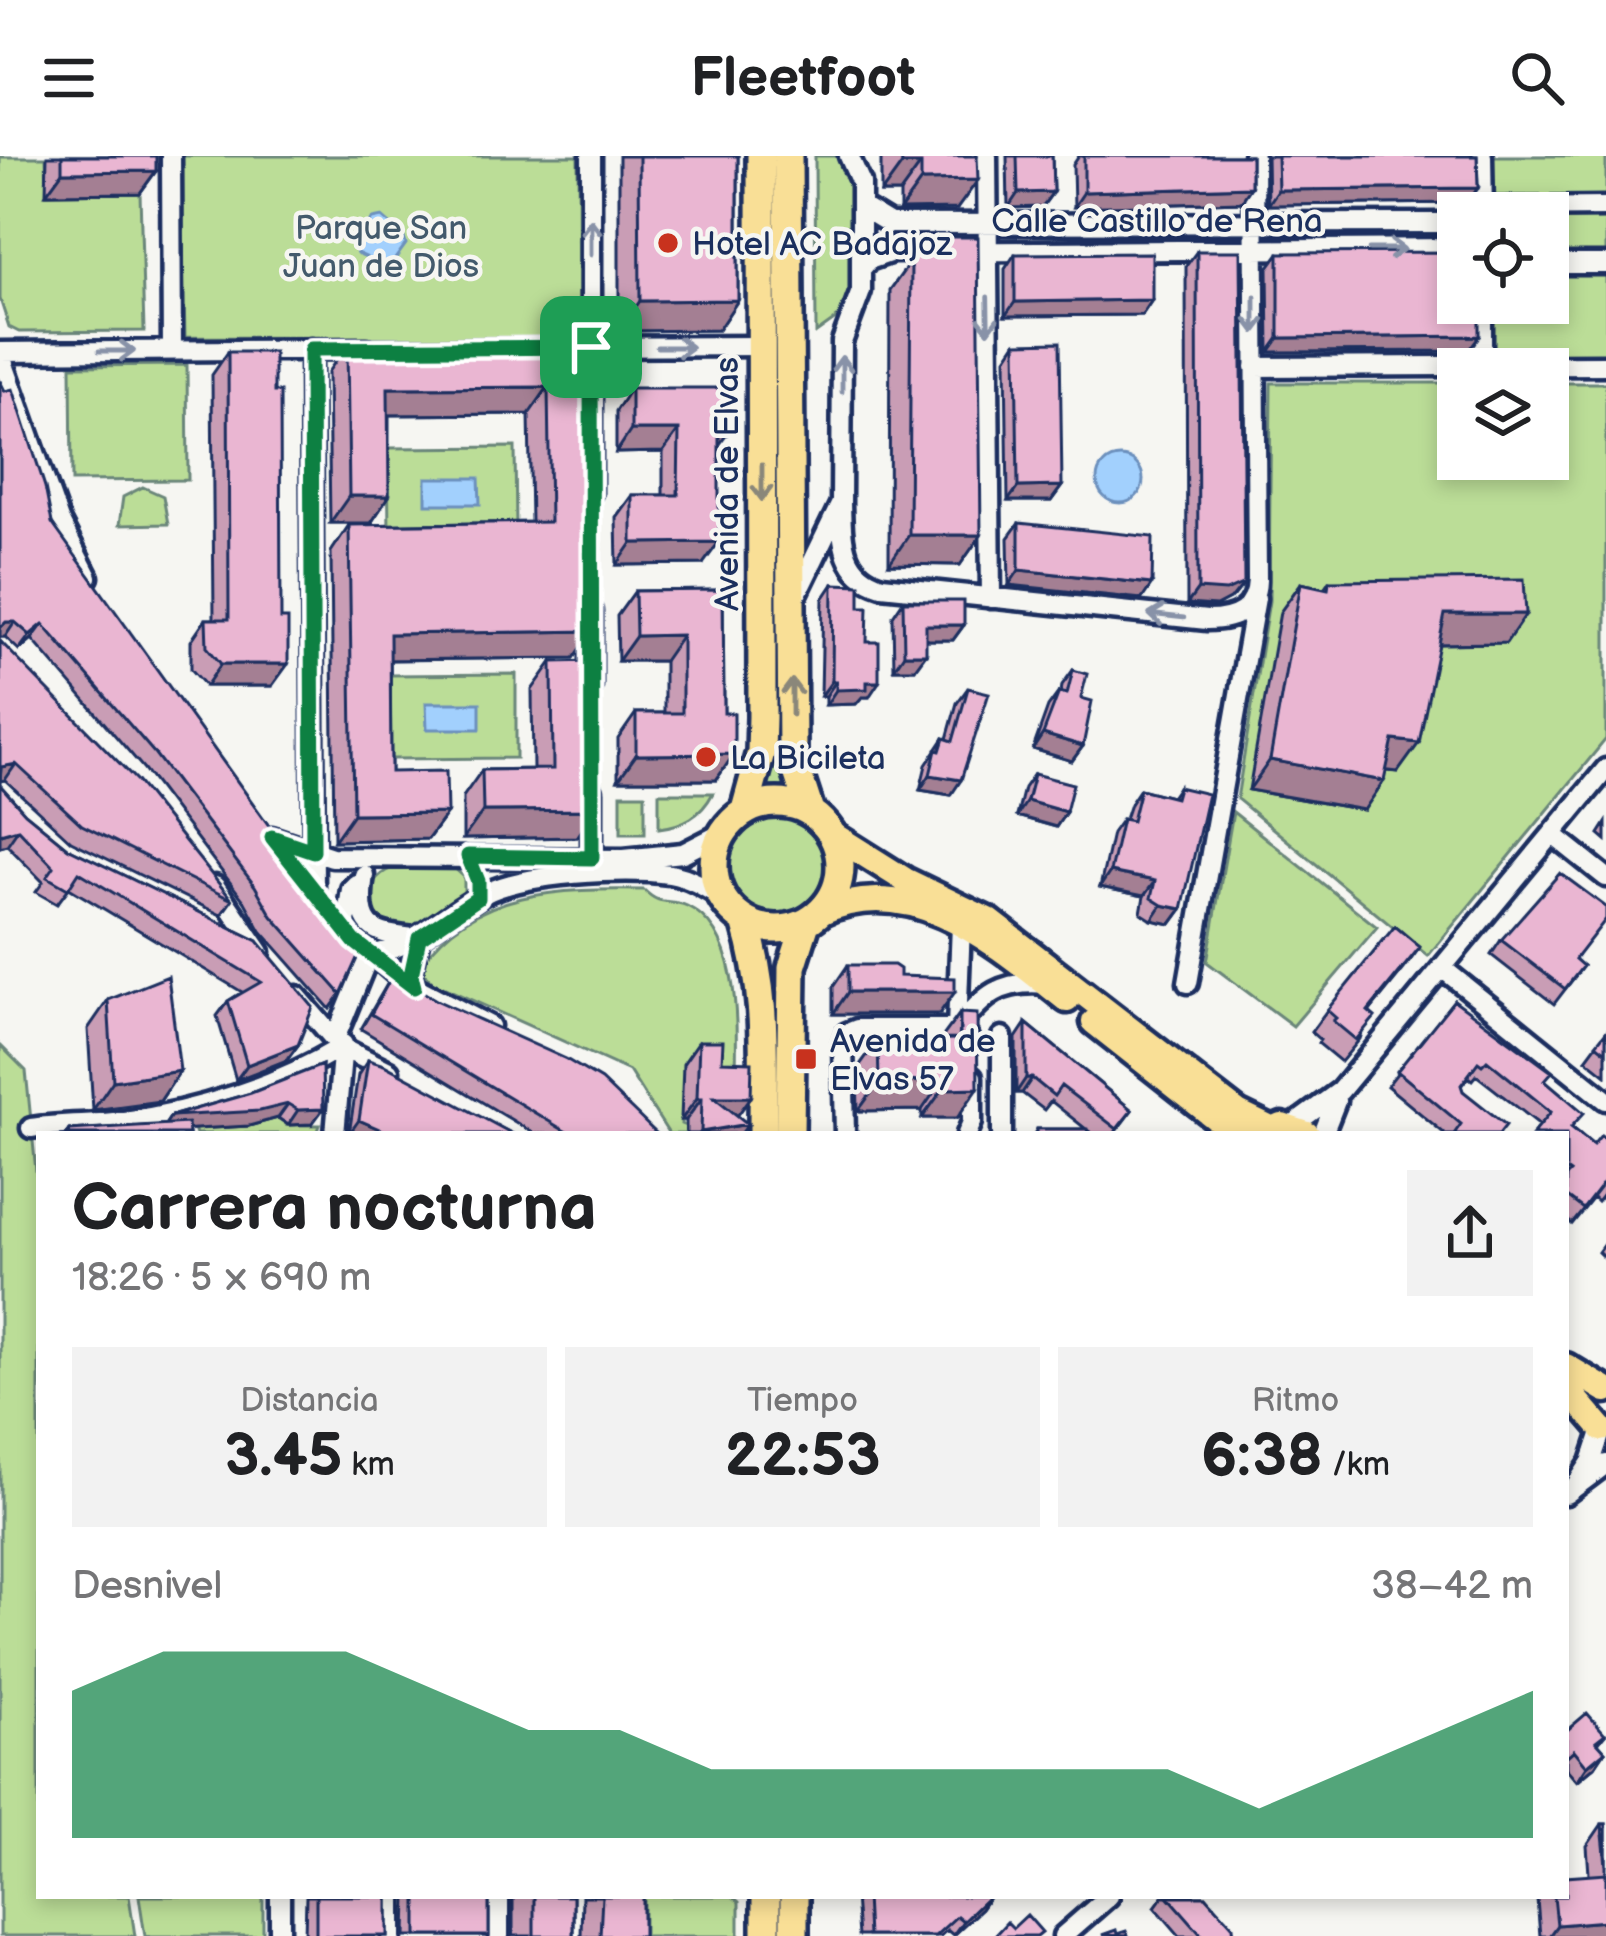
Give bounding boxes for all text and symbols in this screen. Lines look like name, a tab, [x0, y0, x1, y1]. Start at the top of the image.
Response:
icon: menu	[36, 45, 102, 111]
icon: search	[1504, 45, 1570, 111]
text: Fleetfoot	[691, 46, 915, 111]
map controls	[1437, 192, 1569, 480]
button: locate	[1437, 192, 1569, 324]
street label: Calle Castillo de Rena	[991, 202, 1323, 242]
park label: Parque San Juan de Dios	[283, 209, 479, 287]
one-way arrow	[580, 218, 602, 257]
place label: Hotel AC Badajoz	[692, 225, 953, 265]
marker: Hotel AC Badajoz	[655, 230, 681, 256]
one-way arrow	[1367, 237, 1406, 260]
one-way arrow	[976, 295, 999, 334]
one-way arrow	[1244, 295, 1266, 334]
pin	[540, 296, 642, 398]
icon: arrive	[558, 314, 624, 380]
one-way arrow	[655, 335, 694, 358]
one-way arrow	[97, 340, 136, 362]
button: layers	[1437, 348, 1569, 480]
one-way arrow	[830, 355, 853, 394]
street label: Avenida de Elvas	[708, 357, 748, 611]
one-way arrow	[751, 463, 773, 502]
one-way arrow	[1147, 604, 1186, 627]
one-way arrow	[781, 678, 803, 717]
place label: La Bicileta	[730, 739, 886, 779]
marker: La Bicileta	[693, 744, 719, 770]
place label: Avenida de Elvas 57	[830, 1022, 996, 1100]
marker: Avenida de Elvas 57	[793, 1046, 819, 1072]
text: Carrera nocturna	[72, 1170, 597, 1249]
button: share	[1407, 1170, 1533, 1296]
text: 18:26 · 5 × 690 m	[72, 1255, 371, 1302]
text: Distancia	[240, 1381, 379, 1421]
text: Tiempo	[747, 1381, 858, 1421]
text: Ritmo	[1252, 1381, 1339, 1421]
text: 3.45	[224, 1421, 342, 1493]
text: 22:53	[725, 1421, 880, 1493]
text: 6:38	[1201, 1421, 1323, 1493]
text: km	[342, 1445, 395, 1485]
text: /km	[1323, 1445, 1390, 1485]
text: Desnivel	[72, 1563, 222, 1610]
text: 38–42 m	[1371, 1563, 1533, 1610]

